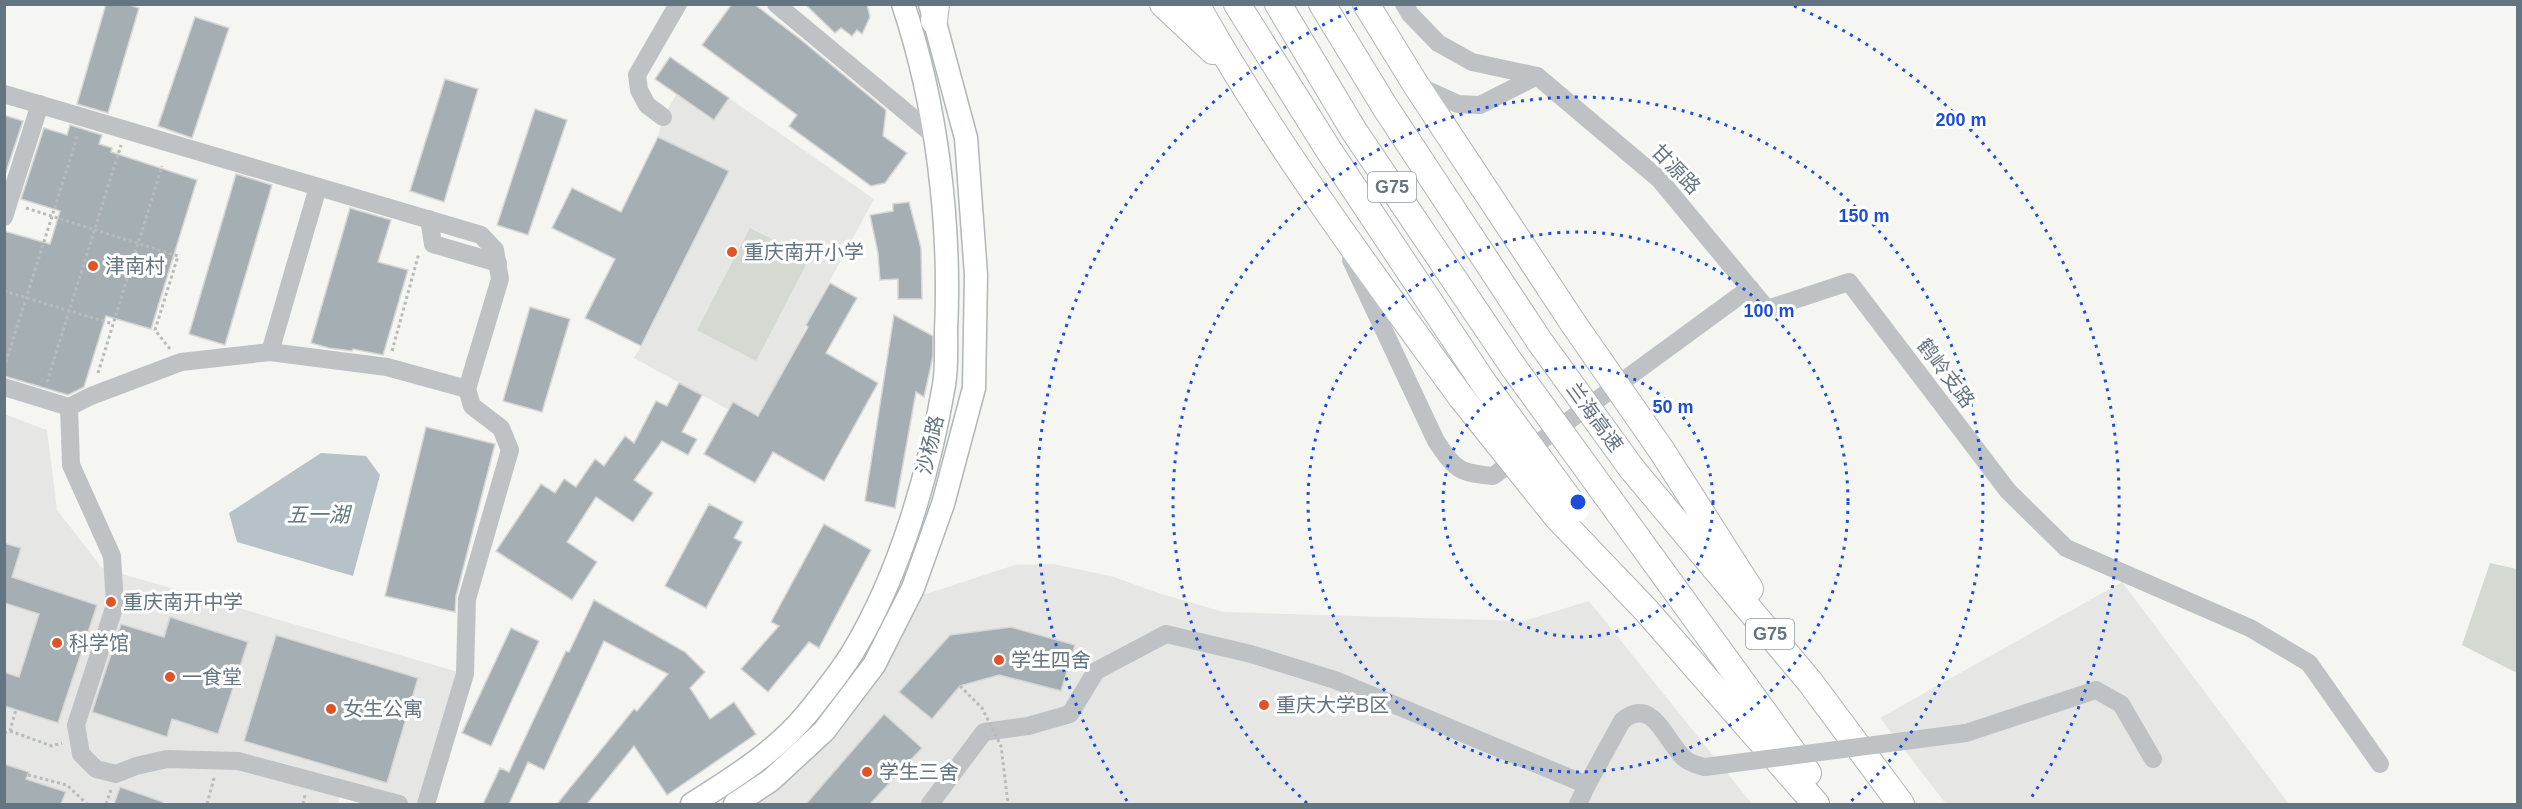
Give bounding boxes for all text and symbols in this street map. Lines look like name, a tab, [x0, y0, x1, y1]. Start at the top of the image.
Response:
text: 200 m	[1935, 110, 1987, 130]
street label: 甘源路	[1647, 140, 1705, 198]
road number: G75	[1368, 172, 1416, 202]
text: 150 m	[1838, 206, 1890, 226]
place label: 重庆南开小学	[744, 241, 864, 263]
marker: 重庆南开小学	[725, 245, 739, 259]
place label: 津南村	[105, 255, 165, 277]
marker: 津南村	[86, 259, 100, 273]
text: 100 m	[1743, 301, 1795, 321]
street label: 鹤岭支路	[1913, 334, 1979, 412]
street label: 兰海高速	[1563, 378, 1627, 456]
text: 50 m	[1652, 397, 1694, 417]
street label: 沙杨路	[913, 413, 947, 477]
centre of rings	[1568, 492, 1588, 512]
water label: 五一湖	[287, 503, 352, 526]
place label: 重庆南开中学	[123, 591, 243, 613]
marker: 重庆南开中学	[104, 595, 118, 609]
road number: G75	[1746, 619, 1794, 649]
place label: 科学馆	[69, 632, 129, 654]
marker: 科学馆	[50, 636, 64, 650]
place label: 学生四舍	[1011, 649, 1091, 671]
marker: 学生四舍	[992, 653, 1006, 667]
place label: 一食堂	[182, 666, 242, 688]
marker: 一食堂	[163, 670, 177, 684]
place label: 重庆大学B区	[1276, 694, 1389, 716]
place label: 女生公寓	[343, 698, 423, 720]
marker: 重庆大学B区	[1257, 698, 1271, 712]
marker: 女生公寓	[324, 702, 338, 716]
place label: 学生三舍	[879, 761, 959, 783]
marker: 学生三舍	[860, 765, 874, 779]

